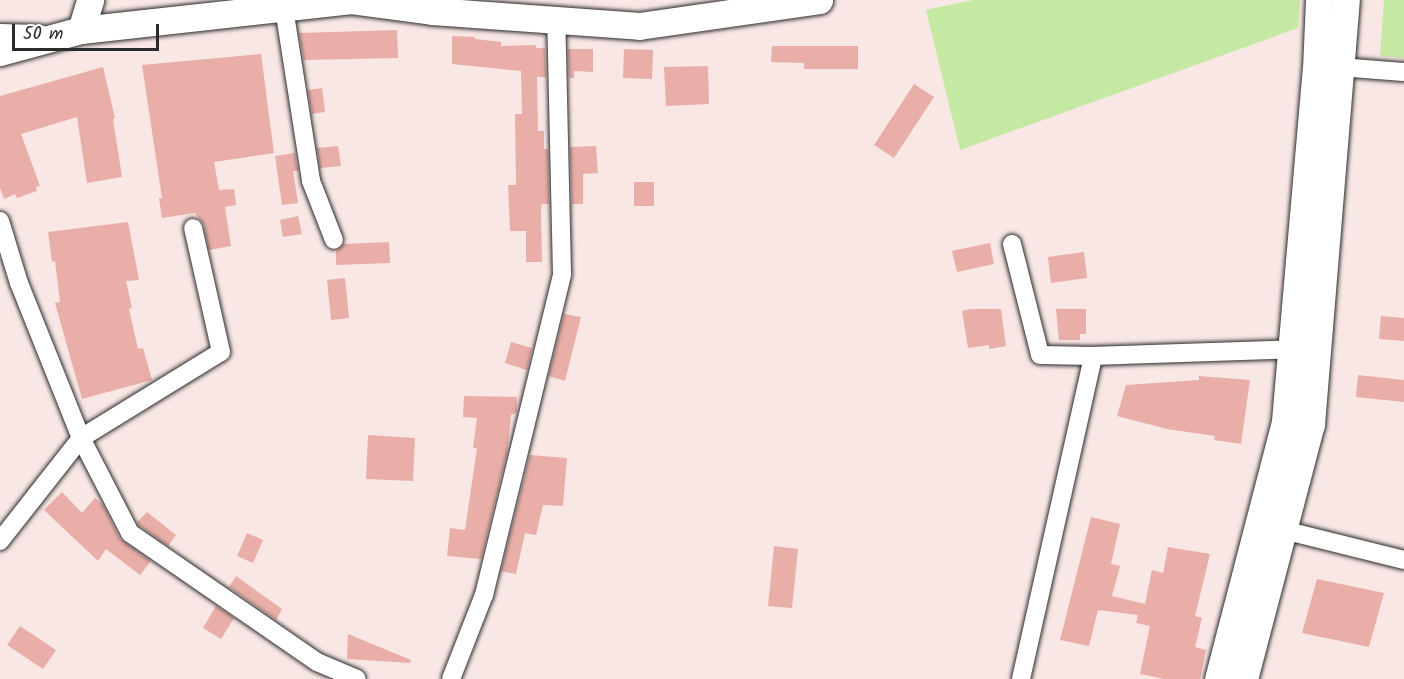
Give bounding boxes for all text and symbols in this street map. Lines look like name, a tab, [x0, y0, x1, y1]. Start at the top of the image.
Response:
scale bar	[15, 12, 162, 50]
text: 50 m	[23, 20, 63, 49]

